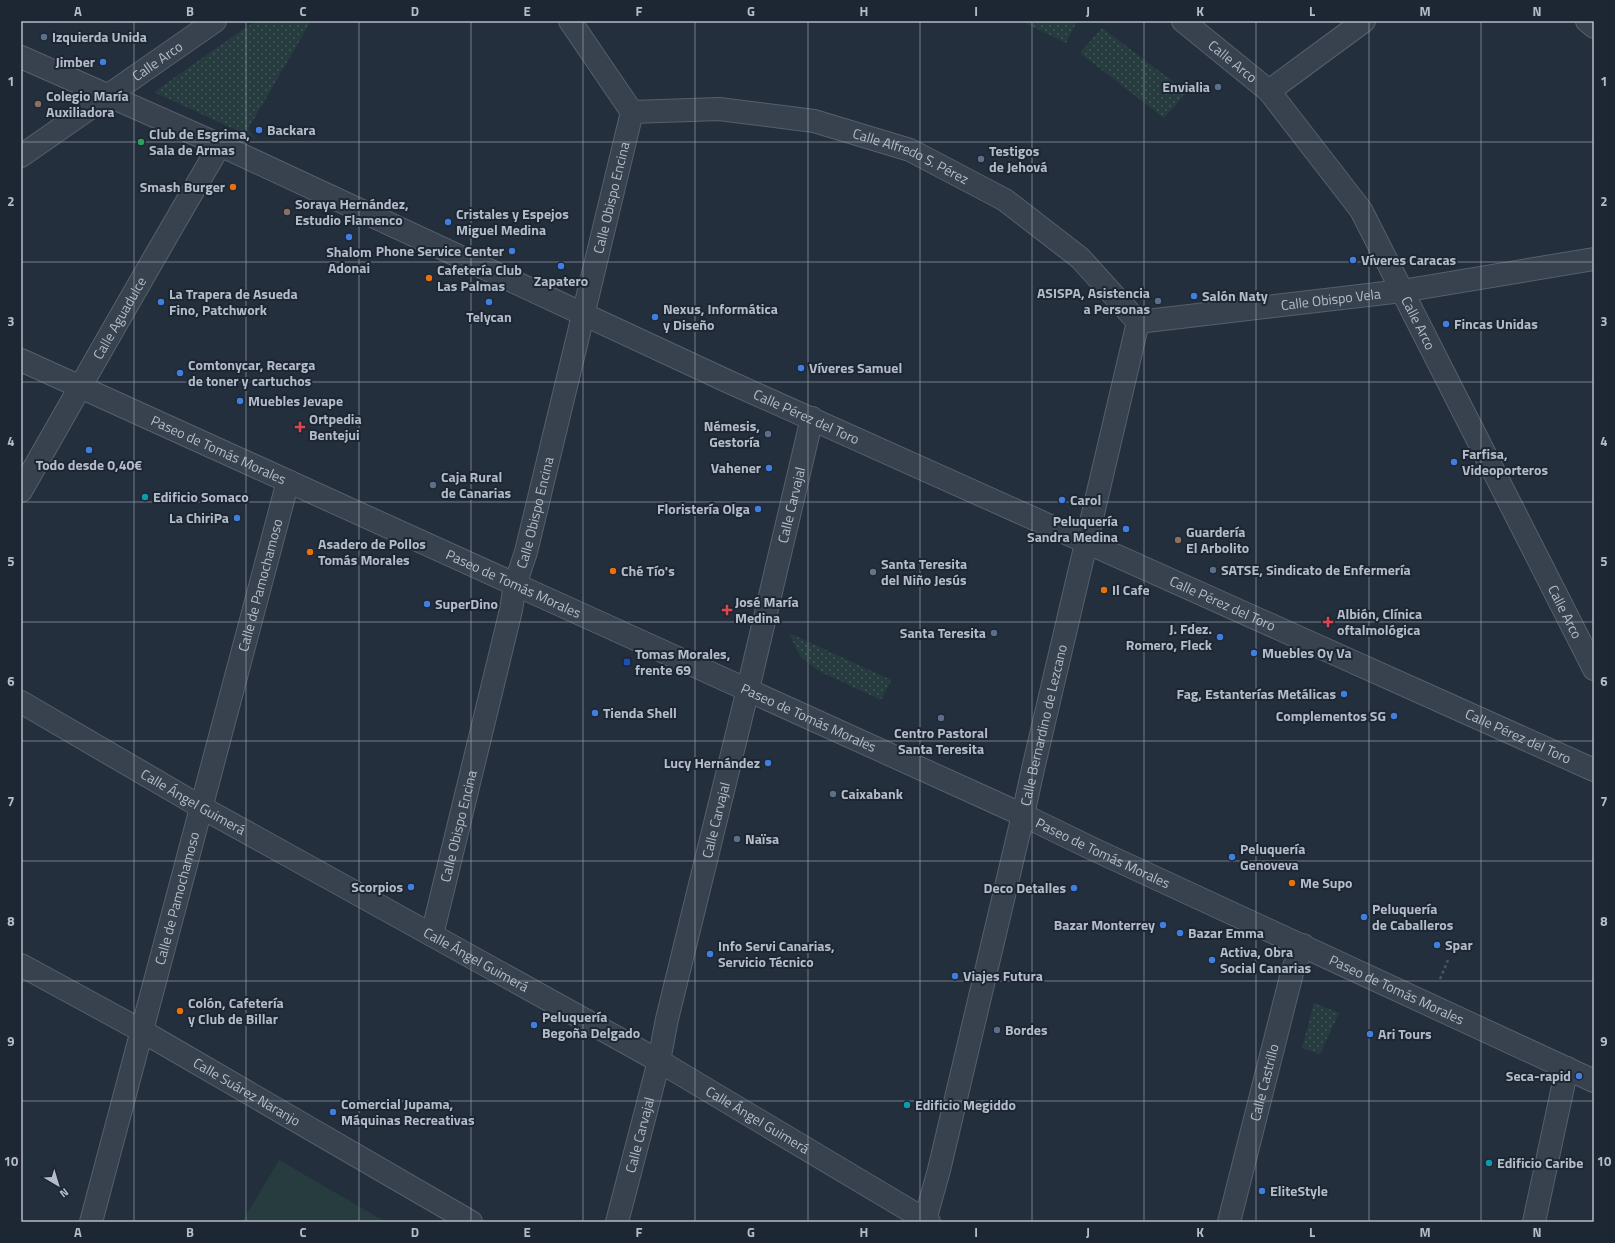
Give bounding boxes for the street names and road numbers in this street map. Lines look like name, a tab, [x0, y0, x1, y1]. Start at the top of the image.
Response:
street label: Calle Arco	[1204, 35, 1262, 87]
street label: Calle Arco	[127, 36, 187, 86]
street label: Calle Alfredo S. Pérez	[850, 122, 973, 189]
street label: Calle Obispo Encina	[587, 140, 634, 256]
street label: Calle Aguadulce	[87, 273, 151, 363]
street label: Calle Obispo Vela	[1280, 283, 1382, 315]
street label: Calle Arco	[1396, 292, 1441, 353]
street label: Calle Pérez del Toro	[750, 383, 863, 449]
street label: Paseo de Tomás Morales	[148, 409, 290, 489]
street label: Calle Obispo Encina	[510, 455, 559, 571]
street label: Calle Carvajal	[772, 465, 810, 545]
street label: Calle de Pamochamoso	[232, 516, 288, 654]
street label: Paseo de Tomás Morales	[443, 543, 585, 623]
street label: Calle Pérez del Toro	[1166, 570, 1279, 636]
street label: Calle Arco	[1543, 581, 1588, 642]
street label: Calle Bernardino de Lezcano	[1014, 642, 1072, 808]
street label: Paseo de Tomás Morales	[738, 677, 880, 757]
street label: Calle Pérez del Toro	[1462, 703, 1575, 769]
street label: Calle Ángel Guimerá	[137, 763, 250, 840]
street label: Calle Obispo Encina	[434, 768, 482, 884]
street label: Calle Carvajal	[696, 780, 735, 860]
street label: Paseo de Tomás Morales	[1032, 812, 1174, 893]
street label: Calle de Pamochamoso	[149, 829, 204, 967]
street label: Calle Ángel Guimerá	[420, 921, 533, 997]
street label: Paseo de Tomás Morales	[1326, 949, 1468, 1030]
street label: Calle Castrillo	[1244, 1041, 1284, 1123]
street label: Calle Suárez Naranjo	[189, 1052, 305, 1131]
street label: Calle Ángel Guimerá	[702, 1080, 814, 1159]
street label: Calle Carvajal	[619, 1095, 659, 1175]

